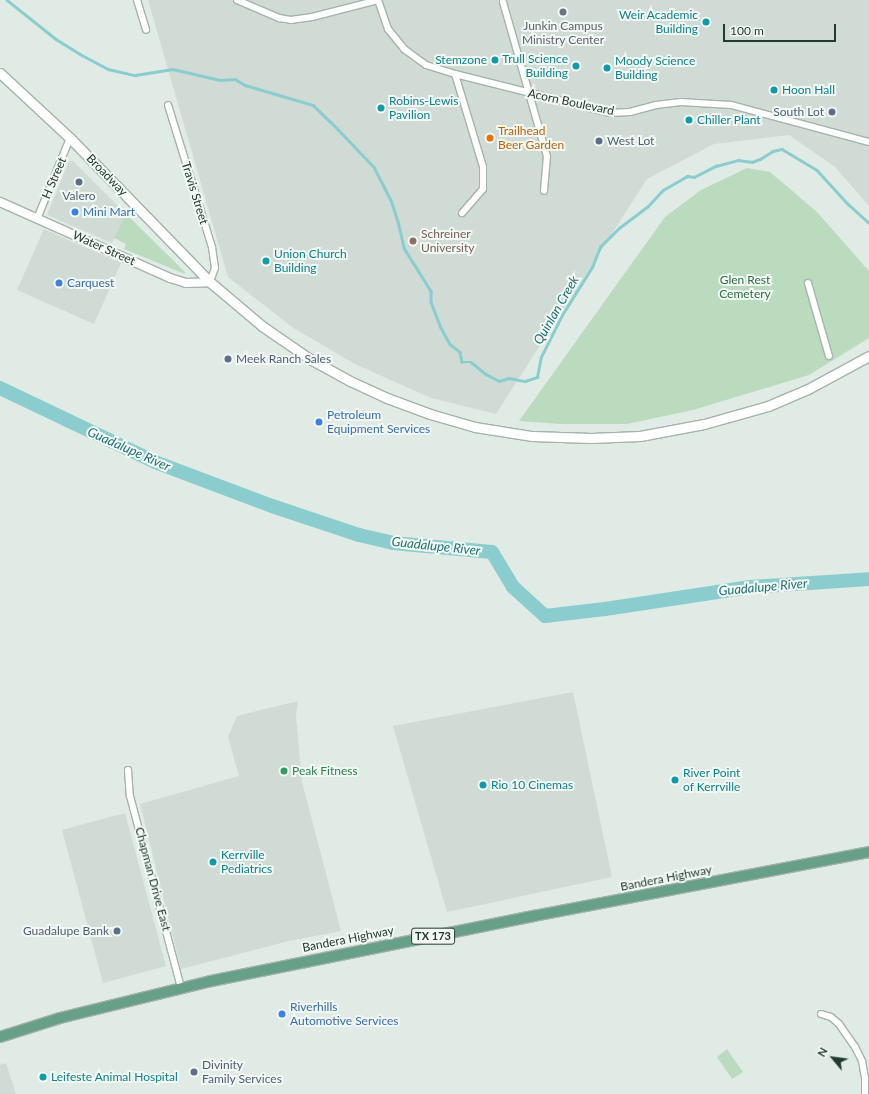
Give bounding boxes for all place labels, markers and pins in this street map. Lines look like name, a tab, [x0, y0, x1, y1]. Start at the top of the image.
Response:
marker: Junkin Campus Ministry Center	[558, 7, 568, 17]
place label: Weir Academic Building	[618, 8, 698, 36]
marker: Weir Academic Building	[701, 17, 711, 27]
place label: Junkin Campus Ministry Center	[522, 19, 604, 47]
place label: Trull Science Building	[502, 52, 568, 80]
place label: Stemzone	[435, 53, 487, 67]
place label: Moody Science Building	[615, 54, 696, 82]
marker: Stemzone	[490, 55, 500, 65]
marker: Trull Science Building	[571, 61, 581, 71]
marker: Moody Science Building	[602, 63, 612, 73]
place label: Hoon Hall	[782, 83, 835, 97]
marker: Hoon Hall	[769, 85, 779, 95]
place label: Robins-Lewis Pavilion	[389, 94, 458, 122]
marker: Robins-Lewis Pavilion	[376, 103, 386, 113]
place label: South Lot	[773, 105, 824, 119]
marker: South Lot	[827, 107, 837, 117]
place label: Chiller Plant	[697, 113, 761, 127]
marker: Chiller Plant	[684, 115, 694, 125]
place label: Trailhead Beer Garden	[498, 124, 564, 152]
marker: Trailhead Beer Garden	[485, 133, 495, 143]
place label: West Lot	[607, 134, 654, 148]
marker: West Lot	[594, 136, 604, 146]
marker: Valero	[74, 177, 84, 187]
place label: Valero	[62, 189, 96, 203]
place label: Mini Mart	[83, 205, 135, 219]
marker: Mini Mart	[70, 207, 80, 217]
place label: Schreiner University	[421, 227, 474, 255]
marker: Schreiner University	[408, 236, 418, 246]
place label: Union Church Building	[274, 247, 347, 275]
marker: Union Church Building	[261, 256, 271, 266]
place label: Carquest	[67, 276, 114, 290]
marker: Carquest	[54, 278, 64, 288]
place label: Meek Ranch Sales	[236, 352, 331, 366]
marker: Meek Ranch Sales	[223, 354, 233, 364]
place label: Petroleum Equipment Services	[327, 408, 430, 436]
marker: Petroleum Equipment Services	[314, 417, 324, 427]
place label: Peak Fitness	[292, 764, 358, 778]
marker: Peak Fitness	[279, 766, 289, 776]
place label: River Point of Kerrville	[683, 766, 741, 794]
marker: River Point of Kerrville	[670, 775, 680, 785]
place label: Rio 10 Cinemas	[491, 778, 573, 792]
marker: Rio 10 Cinemas	[478, 780, 488, 790]
place label: Kerrville Pediatrics	[221, 848, 272, 876]
marker: Kerrville Pediatrics	[208, 857, 218, 867]
place label: Guadalupe Bank	[23, 924, 109, 938]
marker: Guadalupe Bank	[112, 926, 122, 936]
place label: Riverhills Automotive Services	[290, 1000, 399, 1028]
marker: Riverhills Automotive Services	[277, 1009, 287, 1019]
place label: Divinity Family Services	[202, 1058, 282, 1086]
marker: Divinity Family Services	[189, 1067, 199, 1077]
place label: Leifeste Animal Hospital	[51, 1070, 178, 1084]
marker: Leifeste Animal Hospital	[38, 1072, 48, 1082]

